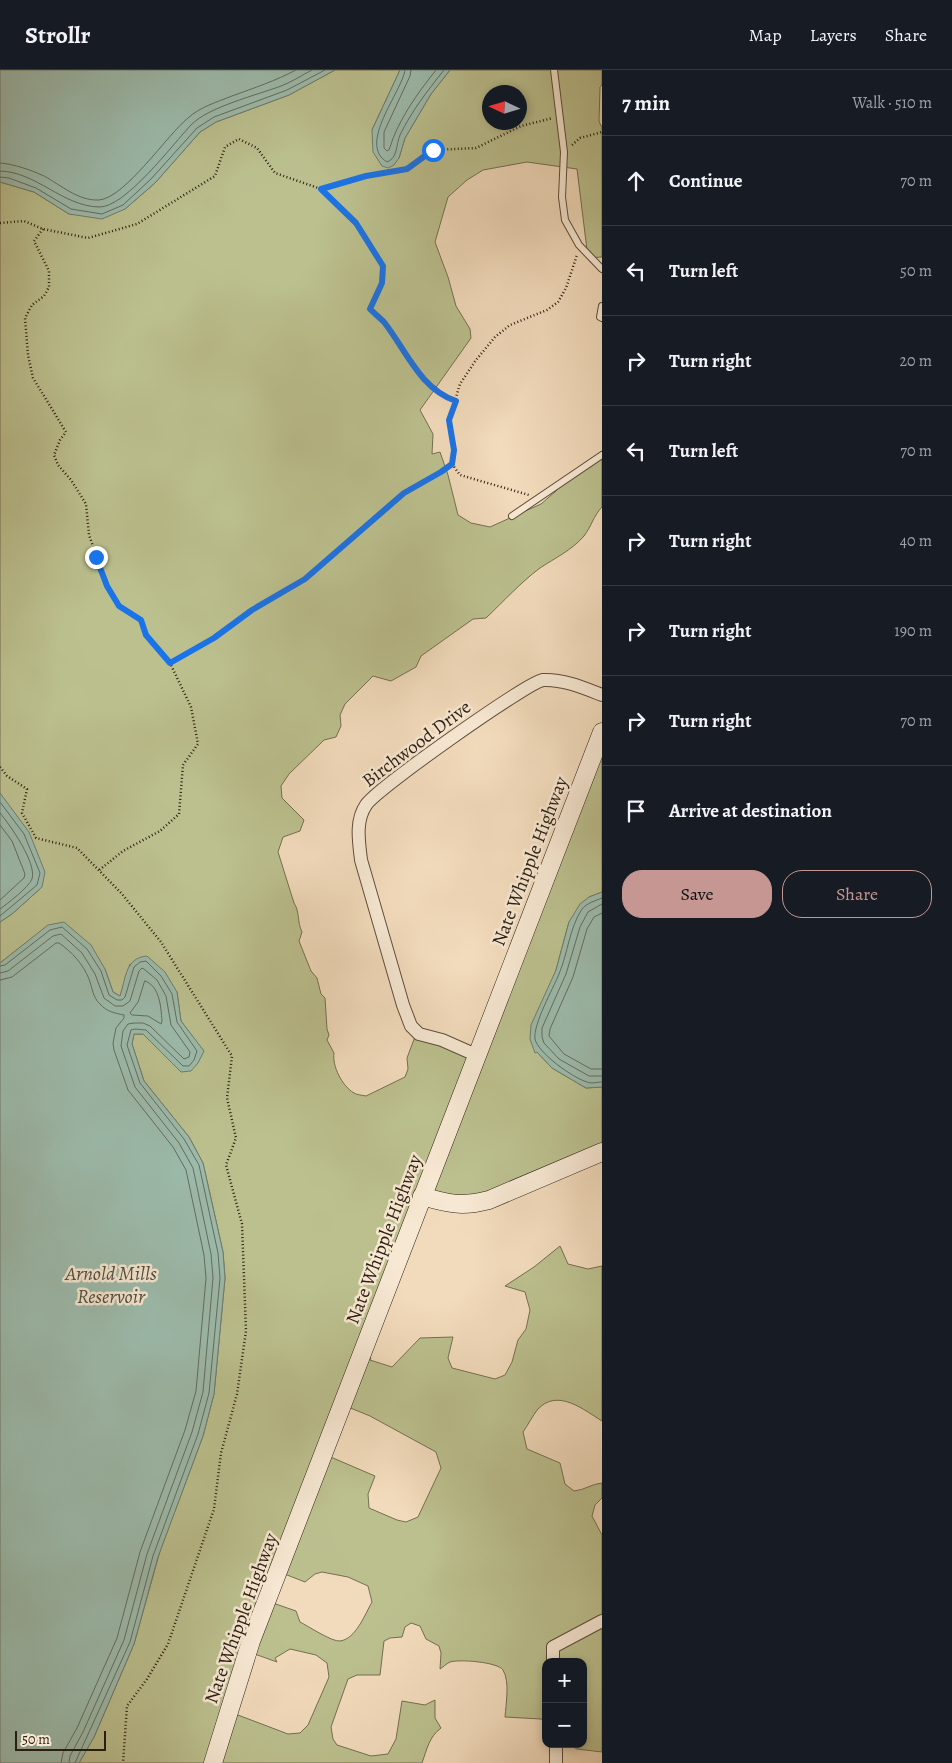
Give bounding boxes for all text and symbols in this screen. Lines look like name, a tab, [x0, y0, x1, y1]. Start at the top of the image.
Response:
text: Strollr	[25, 19, 90, 51]
text: Map	[749, 23, 782, 47]
text: Layers	[810, 23, 857, 47]
text: Share	[885, 23, 927, 47]
north arrow	[482, 85, 527, 130]
text: 7 min	[622, 89, 670, 117]
text: Walk · 510 m	[852, 92, 932, 114]
route start	[422, 139, 445, 162]
icon: ahead	[622, 167, 650, 195]
text: Continue	[669, 168, 743, 194]
text: 70 m	[900, 170, 932, 192]
icon: left	[622, 257, 650, 285]
text: Turn left	[669, 258, 738, 284]
text: 50 m	[900, 260, 932, 282]
icon: right	[622, 347, 650, 375]
text: Turn right	[669, 348, 751, 374]
text: 20 m	[899, 350, 932, 372]
icon: left	[622, 437, 650, 465]
text: Turn left	[669, 438, 738, 464]
text: 70 m	[900, 440, 932, 462]
icon: right	[622, 527, 650, 555]
text: Turn right	[669, 528, 751, 554]
text: 40 m	[900, 530, 932, 552]
route end	[85, 546, 108, 569]
icon: right	[622, 617, 650, 645]
text: Turn right	[669, 618, 751, 644]
text: 190 m	[894, 620, 932, 642]
street label: Birchwood Drive	[357, 694, 476, 793]
icon: right	[622, 707, 650, 735]
text: Turn right	[669, 708, 751, 734]
text: 70 m	[900, 710, 932, 732]
street label: Nate Whipple Highway	[486, 772, 574, 950]
icon: arrive	[622, 797, 650, 825]
text: Arrive at destination	[669, 798, 832, 824]
button: Save	[622, 870, 772, 918]
button: Share	[782, 870, 932, 918]
street label: Nate Whipple Highway	[340, 1150, 428, 1328]
water label: Arnold Mills Reservoir	[64, 1260, 157, 1310]
street label: Nate Whipple Highway	[198, 1529, 284, 1707]
map controls	[542, 1658, 587, 1748]
button: +	[542, 1658, 587, 1703]
button: −	[542, 1703, 587, 1748]
scale bar	[15, 1728, 106, 1751]
text: 50 m	[22, 1730, 50, 1749]

